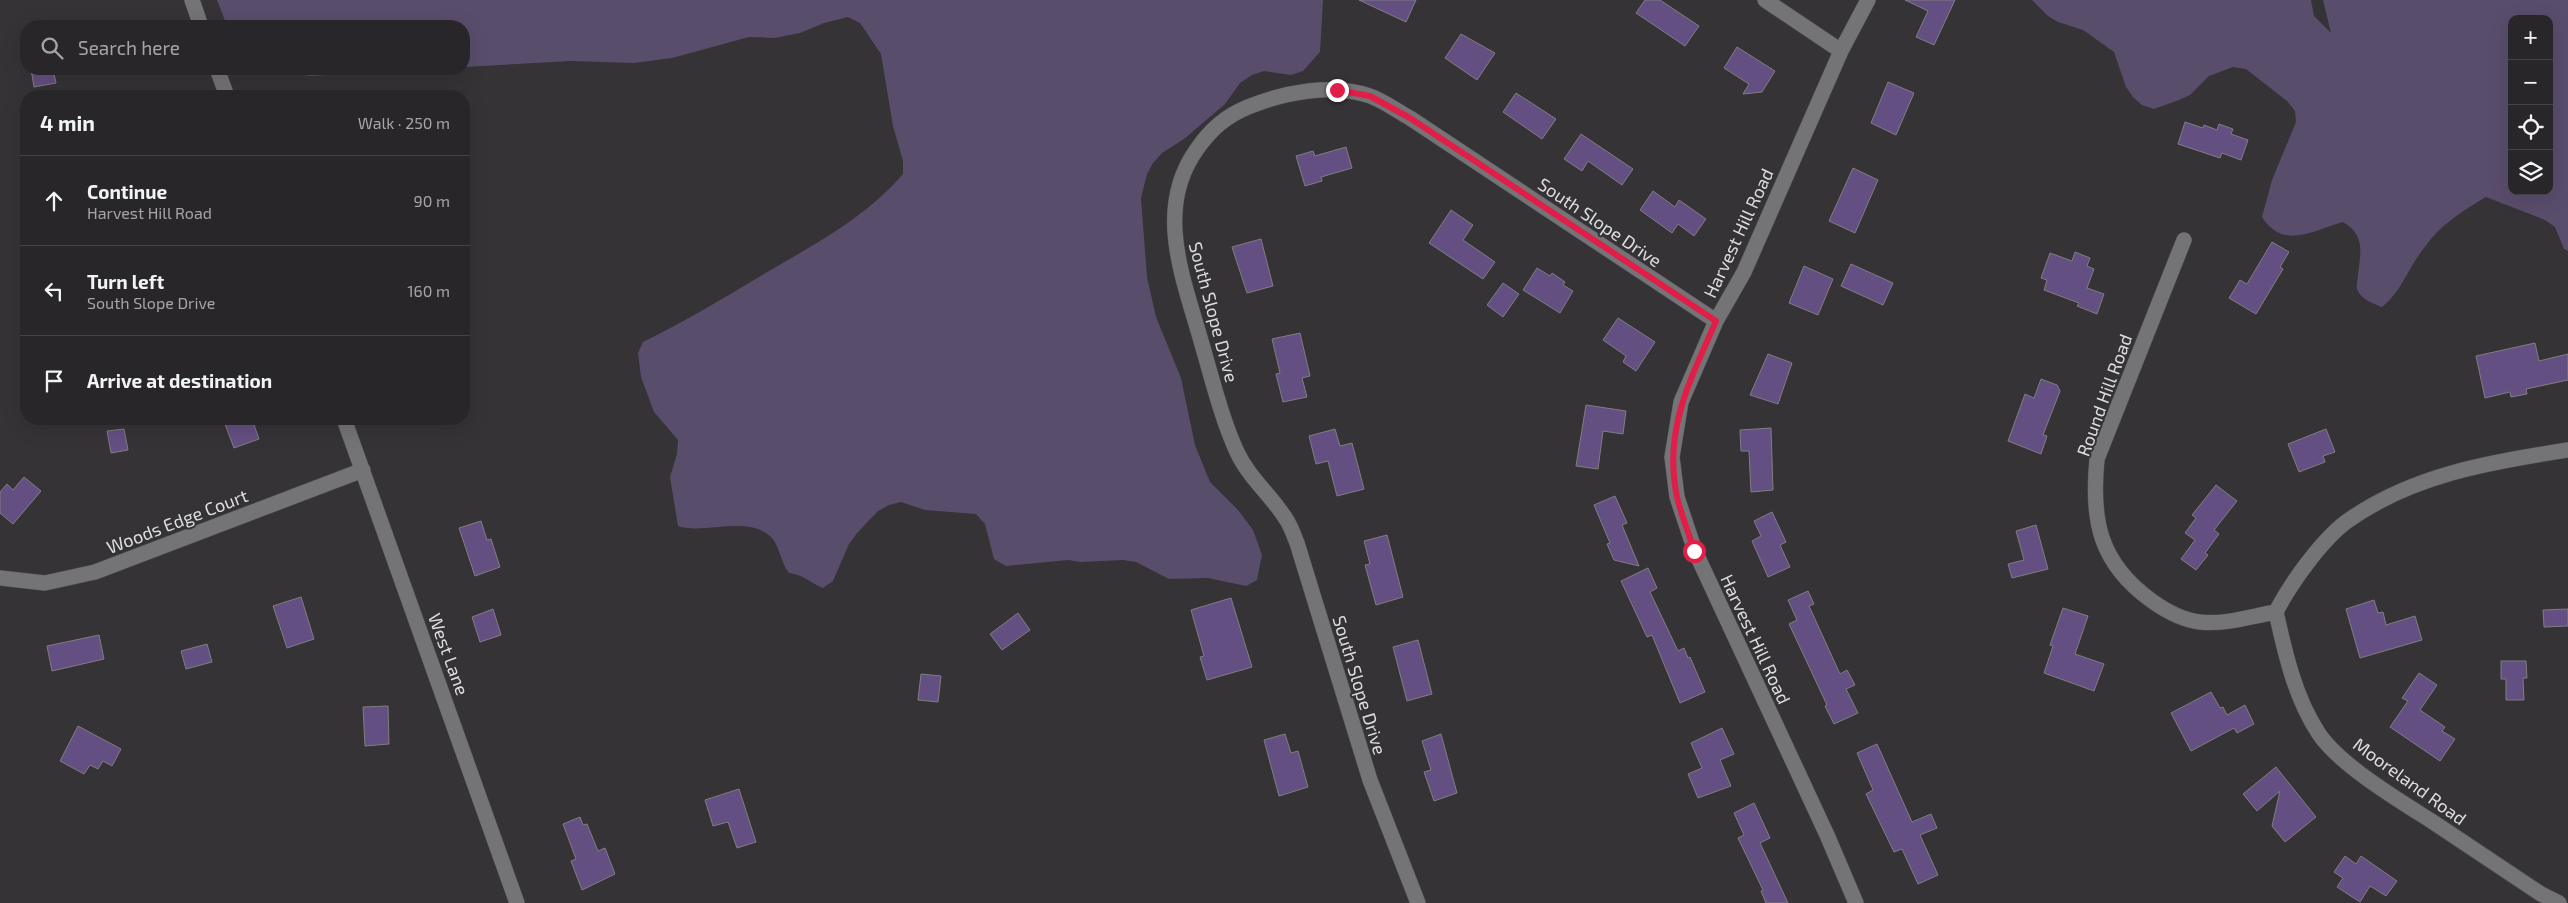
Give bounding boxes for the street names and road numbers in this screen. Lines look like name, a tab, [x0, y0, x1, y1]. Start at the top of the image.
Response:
street label: Harvest Hill Road	[1698, 165, 1778, 301]
street label: South Slope Drive	[1534, 172, 1666, 272]
street label: South Slope Drive	[1185, 239, 1243, 385]
street label: Round Hill Road	[2072, 331, 2136, 459]
street label: Woods Edge Court	[103, 484, 251, 558]
street label: Harvest Hill Road	[1716, 571, 1796, 707]
street label: West Lane	[424, 610, 474, 698]
street label: South Slope Drive	[1328, 613, 1392, 757]
street label: Mooreland Road	[2349, 733, 2471, 829]

